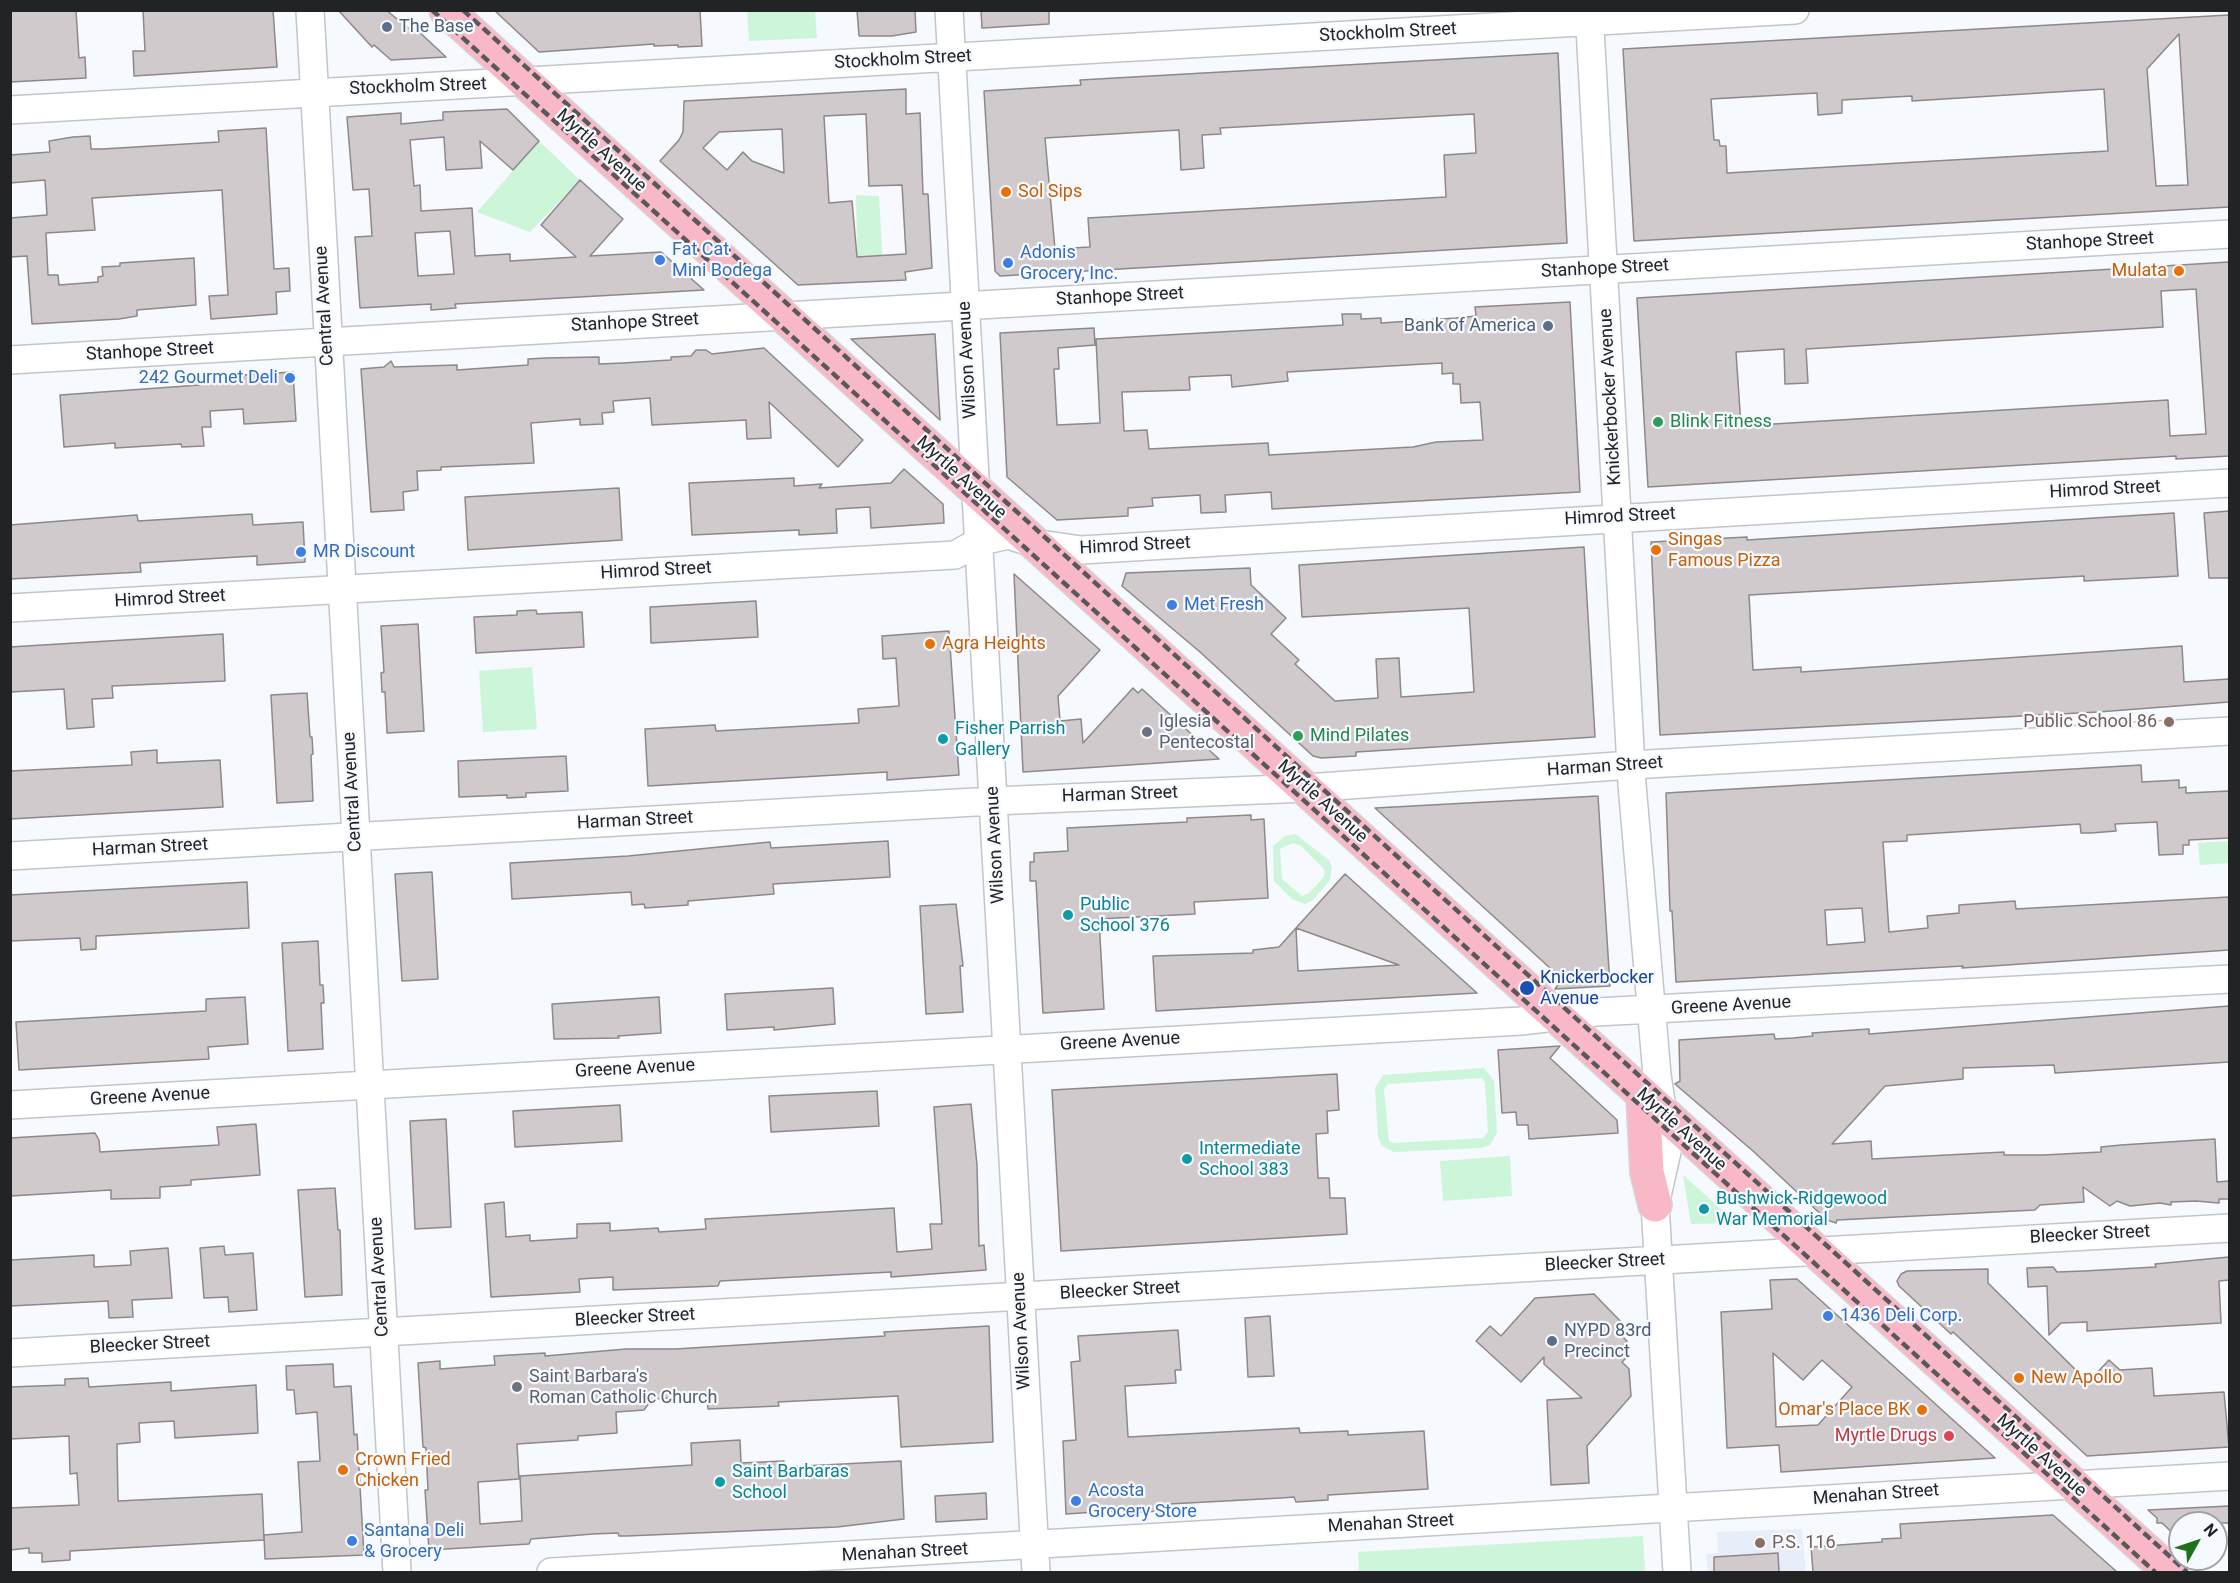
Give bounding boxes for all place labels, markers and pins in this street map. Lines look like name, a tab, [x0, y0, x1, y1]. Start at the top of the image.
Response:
place label: The Base	[399, 16, 474, 38]
marker: The Base	[380, 20, 394, 34]
place label: Sol Sips	[1018, 181, 1082, 203]
marker: Sol Sips	[999, 185, 1013, 199]
place label: Fat Cat Mini Bodega	[672, 239, 772, 282]
place label: Adonis Grocery, Inc.	[1020, 242, 1118, 284]
marker: Fat Cat Mini Bodega	[653, 253, 667, 267]
marker: Adonis Grocery, Inc.	[1001, 256, 1015, 270]
place label: Mulata	[2112, 260, 2167, 282]
marker: Mulata	[2172, 264, 2186, 278]
place label: Bank of America	[1404, 315, 1536, 337]
marker: Bank of America	[1541, 319, 1555, 333]
place label: 242 Gourmet Deli	[139, 367, 278, 389]
marker: 242 Gourmet Deli	[283, 371, 297, 385]
place label: Blink Fitness	[1670, 411, 1772, 433]
marker: Blink Fitness	[1651, 415, 1665, 429]
place label: Singas Famous Pizza	[1668, 529, 1781, 572]
place label: MR Discount	[313, 541, 415, 563]
marker: Singas Famous Pizza	[1649, 543, 1663, 557]
marker: MR Discount	[294, 545, 308, 559]
place label: Met Fresh	[1184, 594, 1264, 616]
marker: Met Fresh	[1165, 598, 1179, 612]
place label: Agra Heights	[942, 633, 1046, 655]
marker: Agra Heights	[923, 637, 937, 651]
place label: Iglesia Pentecostal	[1159, 711, 1254, 754]
place label: Public School 86	[2023, 711, 2157, 733]
marker: Public School 86	[2162, 715, 2176, 729]
place label: Fisher Parrish Gallery	[955, 718, 1065, 760]
marker: Iglesia Pentecostal	[1140, 725, 1154, 739]
place label: Mind Pilates	[1310, 725, 1409, 747]
marker: Mind Pilates	[1291, 729, 1305, 743]
marker: Fisher Parrish Gallery	[936, 732, 950, 746]
place label: Public School 376	[1080, 894, 1170, 936]
marker: Public School 376	[1061, 908, 1075, 922]
place label: Knickerbocker Avenue	[1540, 967, 1654, 1010]
marker: Knickerbocker Avenue	[1518, 979, 1536, 997]
place label: Intermediate School 383	[1199, 1138, 1300, 1180]
marker: Intermediate School 383	[1180, 1152, 1194, 1166]
place label: Bushwick-Ridgewood War Memorial	[1716, 1188, 1887, 1230]
marker: Bushwick-Ridgewood War Memorial	[1697, 1202, 1711, 1216]
place label: 1436 Deli Corp.	[1840, 1305, 1962, 1327]
marker: 1436 Deli Corp.	[1821, 1309, 1835, 1323]
place label: NYPD 83rd Precinct	[1564, 1320, 1651, 1362]
marker: NYPD 83rd Precinct	[1545, 1334, 1559, 1348]
place label: Saint Barbara's Roman Catholic Church	[529, 1366, 717, 1408]
place label: New Apollo	[2031, 1367, 2123, 1389]
marker: New Apollo	[2012, 1371, 2026, 1385]
marker: Saint Barbara's Roman Catholic Church	[510, 1380, 524, 1394]
place label: Omar's Place BK	[1778, 1399, 1910, 1421]
marker: Omar's Place BK	[1915, 1403, 1929, 1417]
place label: Myrtle Drugs	[1835, 1425, 1937, 1447]
marker: Myrtle Drugs	[1942, 1429, 1956, 1443]
place label: Crown Fried Chicken	[355, 1449, 451, 1492]
place label: Saint Barbaras School	[732, 1461, 849, 1504]
marker: Crown Fried Chicken	[336, 1463, 350, 1477]
marker: Saint Barbaras School	[713, 1475, 727, 1489]
place label: Acosta Grocery Store	[1088, 1480, 1197, 1522]
marker: Acosta Grocery Store	[1069, 1494, 1083, 1508]
place label: Santana Deli & Grocery	[364, 1520, 464, 1562]
place label: P.S. 116	[1772, 1532, 1836, 1554]
marker: Santana Deli & Grocery	[345, 1534, 359, 1548]
marker: P.S. 116	[1753, 1536, 1767, 1550]

